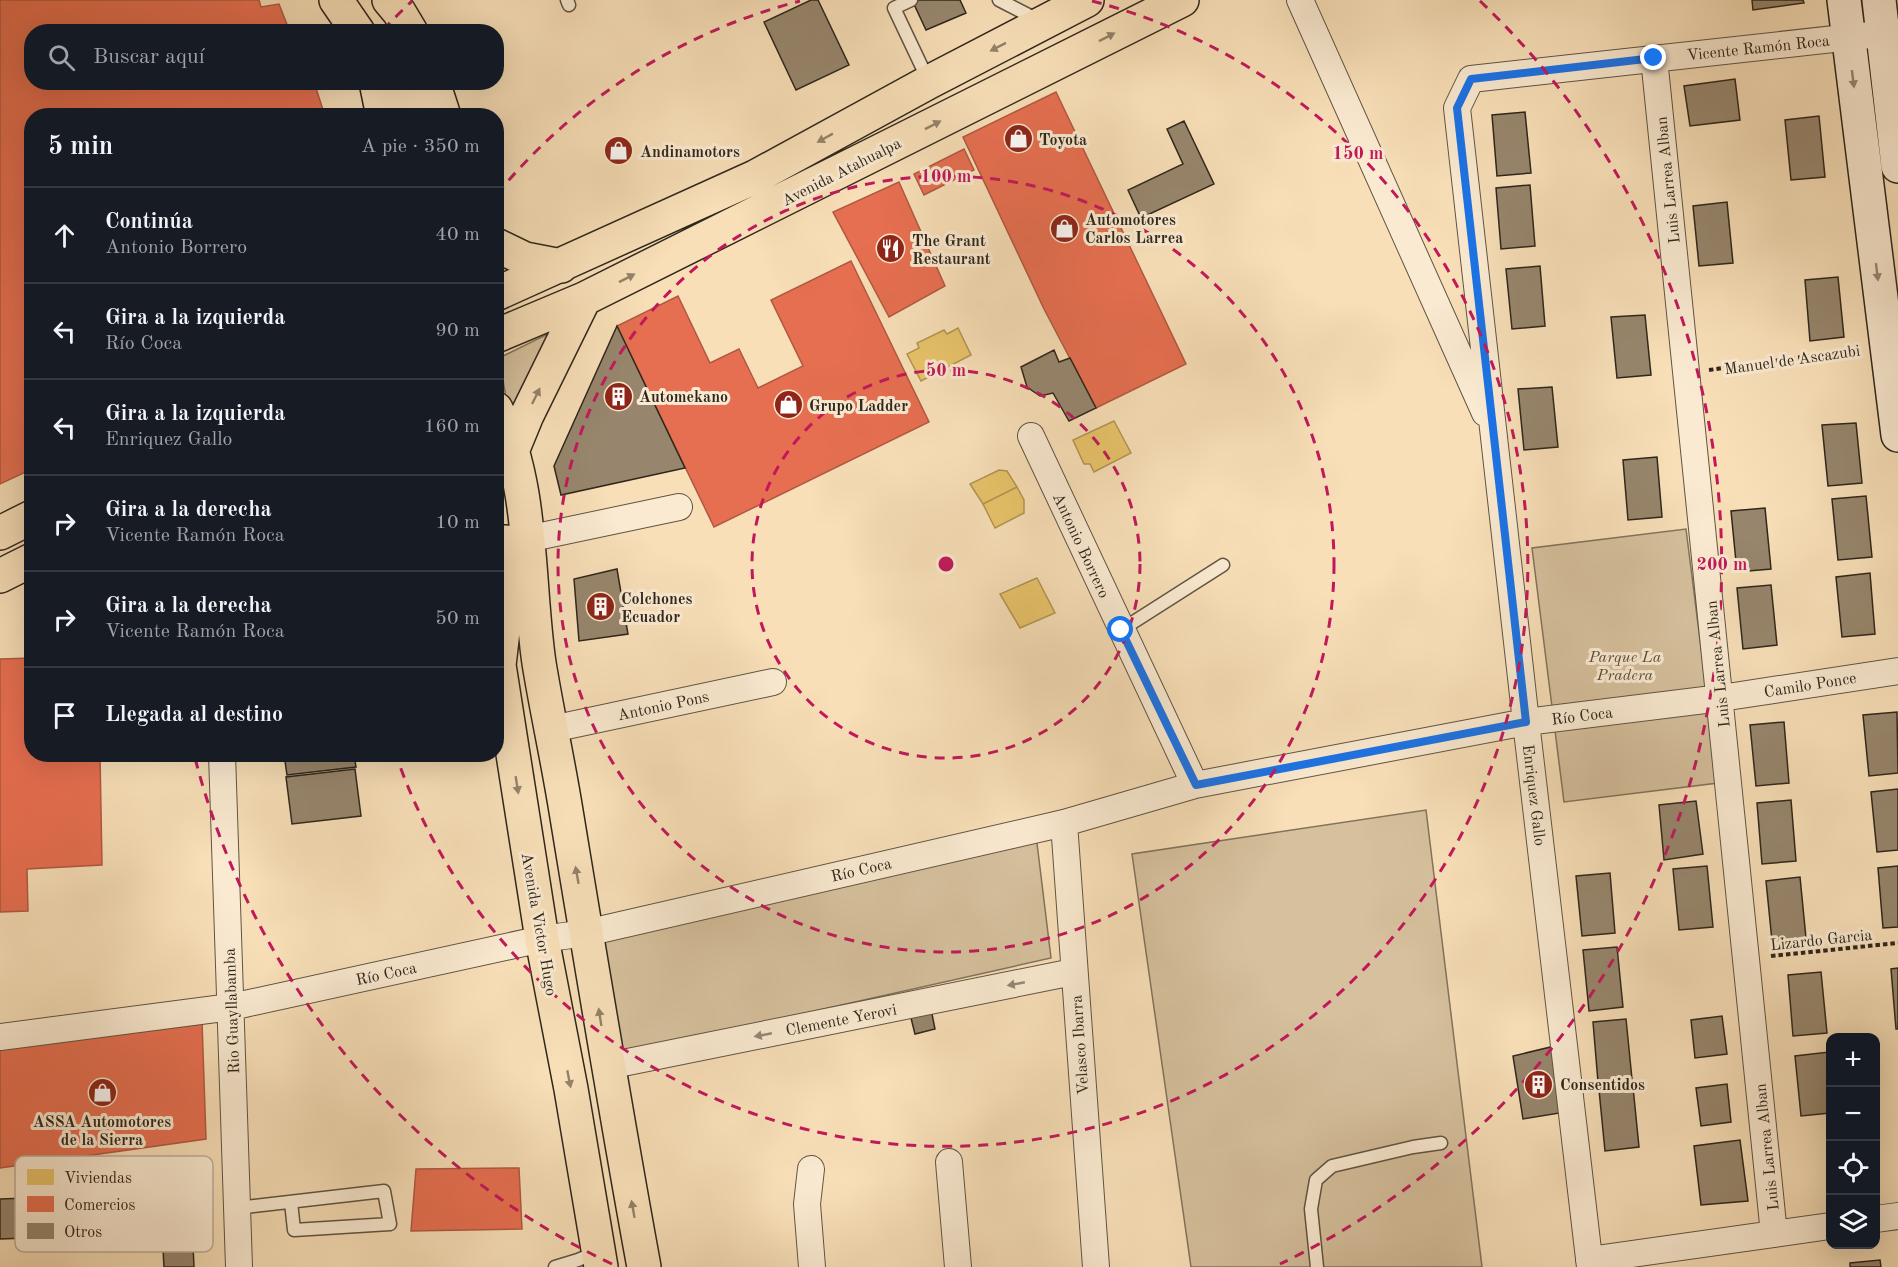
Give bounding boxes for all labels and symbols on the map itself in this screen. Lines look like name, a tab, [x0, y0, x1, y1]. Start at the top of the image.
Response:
one-way arrow	[1098, 33, 1115, 42]
street label: Vicente Ramón Roca	[1686, 34, 1831, 64]
one-way arrow	[989, 42, 1006, 51]
route end	[1640, 44, 1666, 70]
one-way arrow	[1848, 70, 1858, 89]
street label: Luis Larrea Alban	[1654, 115, 1684, 244]
one-way arrow	[924, 120, 941, 129]
shop icon: Toyota	[1002, 123, 1034, 155]
one-way arrow	[817, 133, 834, 143]
place label: Toyota	[1039, 133, 1087, 149]
shop icon: Andinamotors	[603, 135, 635, 167]
street label: Avenida Atahualpa	[780, 136, 904, 210]
place label: Andinamotors	[640, 145, 740, 161]
text: 150 m	[1333, 145, 1383, 163]
text: 100 m	[921, 168, 971, 186]
shop icon: Automotores Carlos Larrea	[1048, 212, 1080, 244]
place label: Automotores Carlos Larrea	[1085, 213, 1183, 247]
restaurant icon: The Grant Restaurant	[875, 233, 907, 265]
place label: The Grant Restaurant	[912, 234, 991, 268]
one-way arrow	[1873, 263, 1882, 282]
one-way arrow	[618, 273, 635, 283]
street label: Manuel de Ascazubi	[1723, 344, 1861, 378]
text: 50 m	[926, 362, 966, 380]
building icon: Automekano	[602, 380, 634, 412]
one-way arrow	[531, 387, 541, 405]
shop icon: Grupo Ladder	[772, 389, 804, 421]
place label: Automekano	[639, 390, 728, 406]
place label: Grupo Ladder	[809, 399, 908, 415]
street label: Antonio Borrero	[1049, 491, 1111, 601]
centre of rings	[936, 554, 956, 574]
text: 200 m	[1697, 556, 1747, 574]
building icon: Colchones Ecuador	[584, 591, 616, 623]
place label: Colchones Ecuador	[621, 592, 693, 626]
street label: Luis Larrea Alban	[1704, 599, 1734, 728]
route start	[1107, 616, 1133, 642]
park label: Parque La Pradera	[1588, 650, 1662, 684]
street label: Camilo Ponce	[1763, 671, 1858, 701]
street label: Antonio Pons	[616, 689, 711, 724]
street label: Río Coca	[1551, 705, 1614, 729]
street label: Enriquez Gallo	[1519, 744, 1547, 847]
one-way arrow	[513, 776, 522, 795]
street label: Avenida Victor Hugo	[518, 851, 559, 997]
street label: Río Coca	[830, 856, 893, 886]
one-way arrow	[572, 865, 581, 884]
street label: Lizardo Garcia	[1769, 928, 1873, 954]
street label: Rio Guayllabamba	[223, 948, 243, 1074]
street label: Río Coca	[355, 961, 418, 989]
one-way arrow	[1006, 980, 1025, 989]
street label: Velasco Ibarra	[1070, 994, 1092, 1095]
street label: Clemente Yerovi	[784, 1002, 898, 1040]
one-way arrow	[595, 1008, 604, 1027]
one-way arrow	[753, 1031, 772, 1040]
building icon: Consentidos	[1523, 1068, 1555, 1100]
one-way arrow	[565, 1070, 574, 1089]
shop icon: ASSA Automotores de la Sierra	[86, 1077, 118, 1109]
place label: Consentidos	[1560, 1078, 1645, 1094]
street label: Luis Larrea Alban	[1753, 1082, 1783, 1211]
place label: ASSA Automotores de la Sierra	[33, 1115, 171, 1149]
legend	[15, 1156, 213, 1252]
text: Viviendas	[64, 1171, 132, 1187]
text: Comercios	[64, 1198, 136, 1214]
one-way arrow	[628, 1200, 637, 1219]
text: Otros	[64, 1225, 102, 1241]

